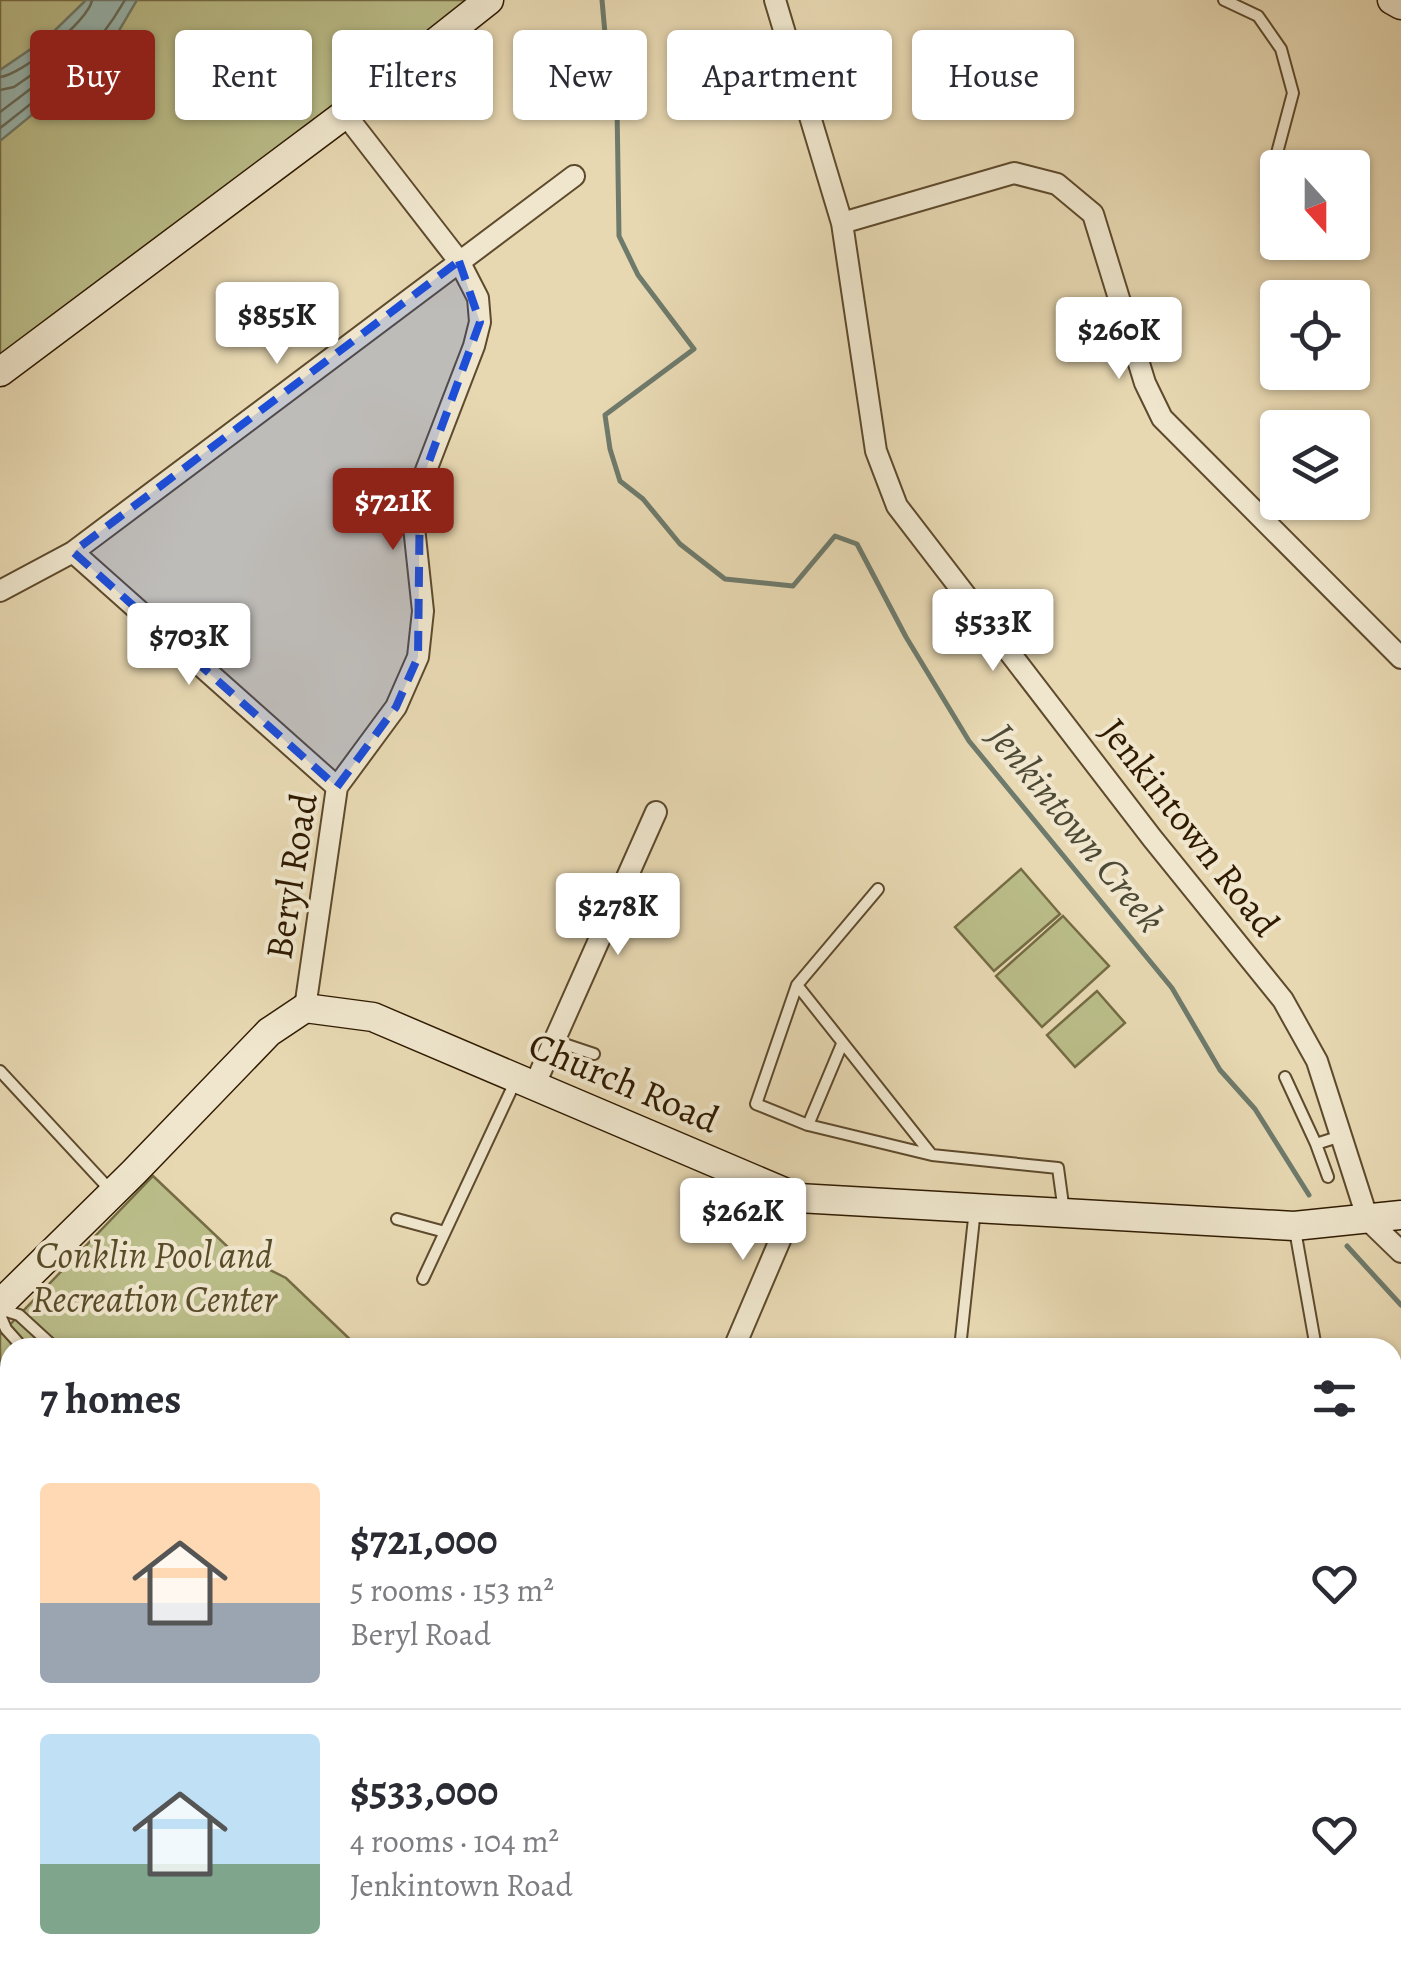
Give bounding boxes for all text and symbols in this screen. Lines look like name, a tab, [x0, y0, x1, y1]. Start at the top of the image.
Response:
chip: Buy	[30, 30, 155, 120]
chip: Rent	[175, 30, 312, 120]
chip: Filters	[332, 30, 493, 120]
chip: New	[513, 30, 647, 120]
chip: Apartment	[667, 30, 892, 120]
chip: House	[912, 30, 1074, 120]
north arrow	[1260, 150, 1370, 260]
map controls	[1260, 150, 1370, 520]
button: locate	[1260, 280, 1370, 390]
pin: $855K	[207, 282, 347, 367]
text: $855K	[238, 292, 316, 336]
pin: $260K	[1049, 297, 1189, 382]
text: $260K	[1078, 307, 1160, 351]
button: layers	[1260, 410, 1370, 520]
pin: $721K	[323, 468, 463, 553]
text: $721K	[355, 478, 431, 522]
pin: $533K	[923, 589, 1063, 674]
text: $533K	[954, 599, 1032, 643]
pin: $703K	[119, 603, 259, 688]
text: $703K	[149, 613, 229, 657]
street label: Jenkintown Road	[1088, 707, 1292, 948]
water label: Jenkintown Creek	[974, 710, 1178, 944]
street label: Beryl Road	[252, 789, 330, 963]
pin: $278K	[548, 873, 688, 958]
text: $278K	[578, 883, 658, 927]
street label: Church Road	[521, 1019, 728, 1146]
pin: $262K	[673, 1178, 813, 1263]
text: $262K	[702, 1188, 784, 1232]
park label: Conklin Pool and Recreation Center	[31, 1229, 278, 1325]
text: 7 homes	[40, 1370, 181, 1427]
icon: filters	[1307, 1371, 1362, 1426]
text: $721,000	[350, 1511, 498, 1568]
icon: home	[120, 1523, 240, 1643]
icon: heart	[1307, 1556, 1362, 1611]
text: 5 rooms · 153 m²	[350, 1568, 554, 1612]
text: Beryl Road	[350, 1612, 491, 1656]
text: $533,000	[350, 1762, 498, 1819]
icon: home	[120, 1774, 240, 1894]
icon: heart	[1307, 1807, 1362, 1862]
text: 4 rooms · 104 m²	[350, 1819, 559, 1863]
text: Jenkintown Road	[350, 1863, 573, 1907]

